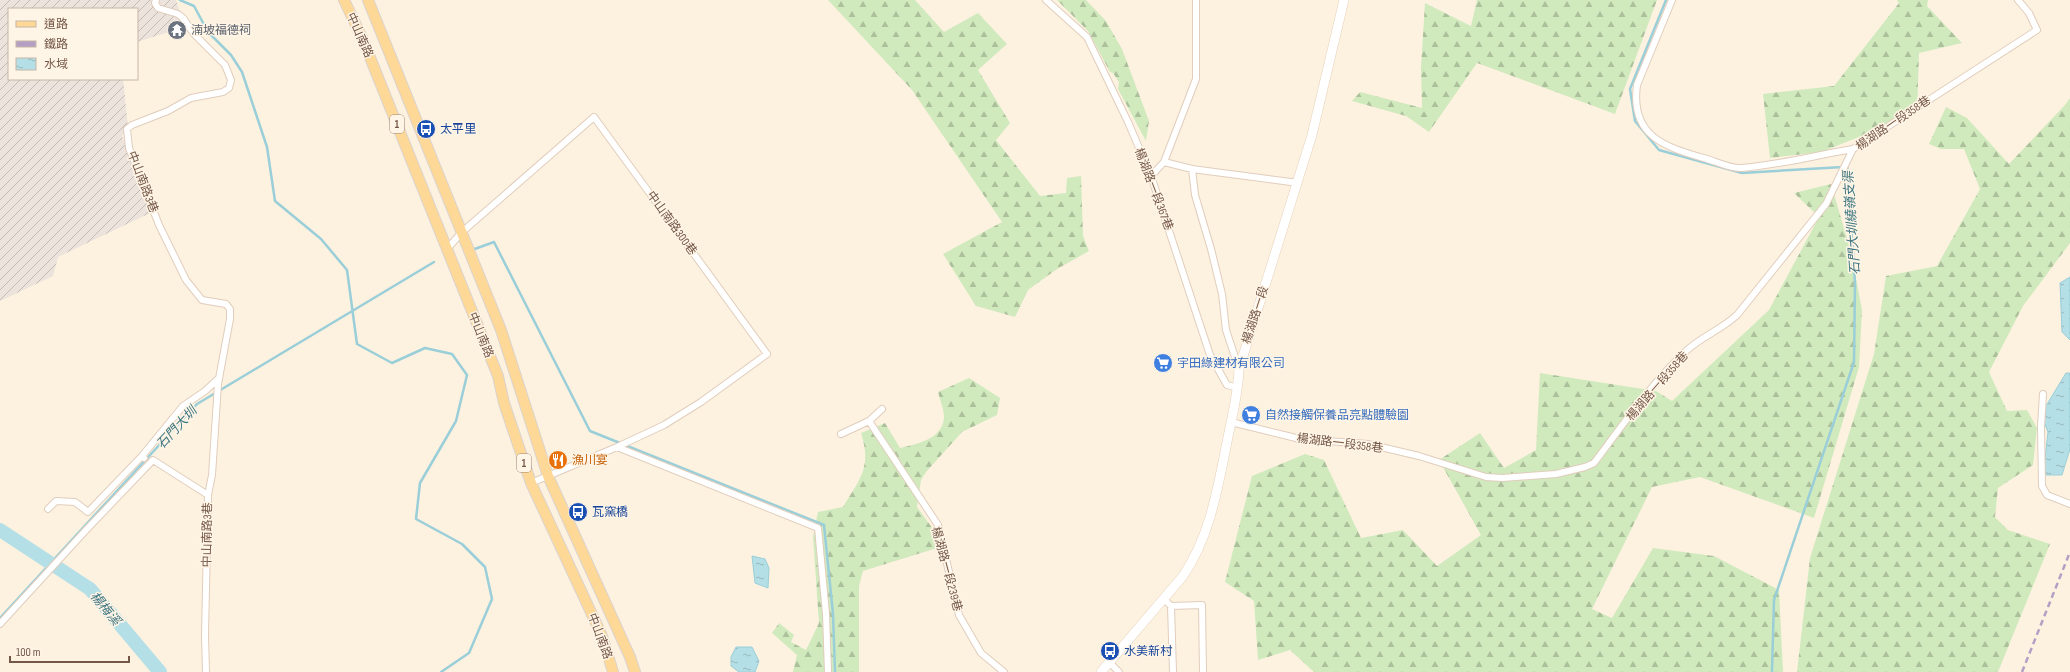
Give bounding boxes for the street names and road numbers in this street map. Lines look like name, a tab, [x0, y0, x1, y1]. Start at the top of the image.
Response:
street label: 中山南路	[343, 10, 376, 60]
street label: 楊湖路一段358巷	[1853, 93, 1934, 154]
road number: 1	[390, 115, 404, 133]
street label: 楊湖路一段367巷	[1131, 146, 1176, 233]
street label: 中山南路3巷	[124, 149, 161, 215]
street label: 中山南路300巷	[643, 188, 700, 258]
street label: 楊湖路一段	[1239, 284, 1272, 346]
street label: 中山南路	[465, 310, 496, 360]
street label: 楊湖路一段358巷	[1623, 349, 1692, 424]
street label: 楊湖路一段358巷	[1296, 431, 1384, 456]
road number: 1	[517, 454, 531, 472]
street label: 中山南路3巷	[199, 502, 216, 568]
street label: 楊湖路一段239巷	[928, 525, 965, 613]
street label: 中山南路	[584, 611, 615, 661]

